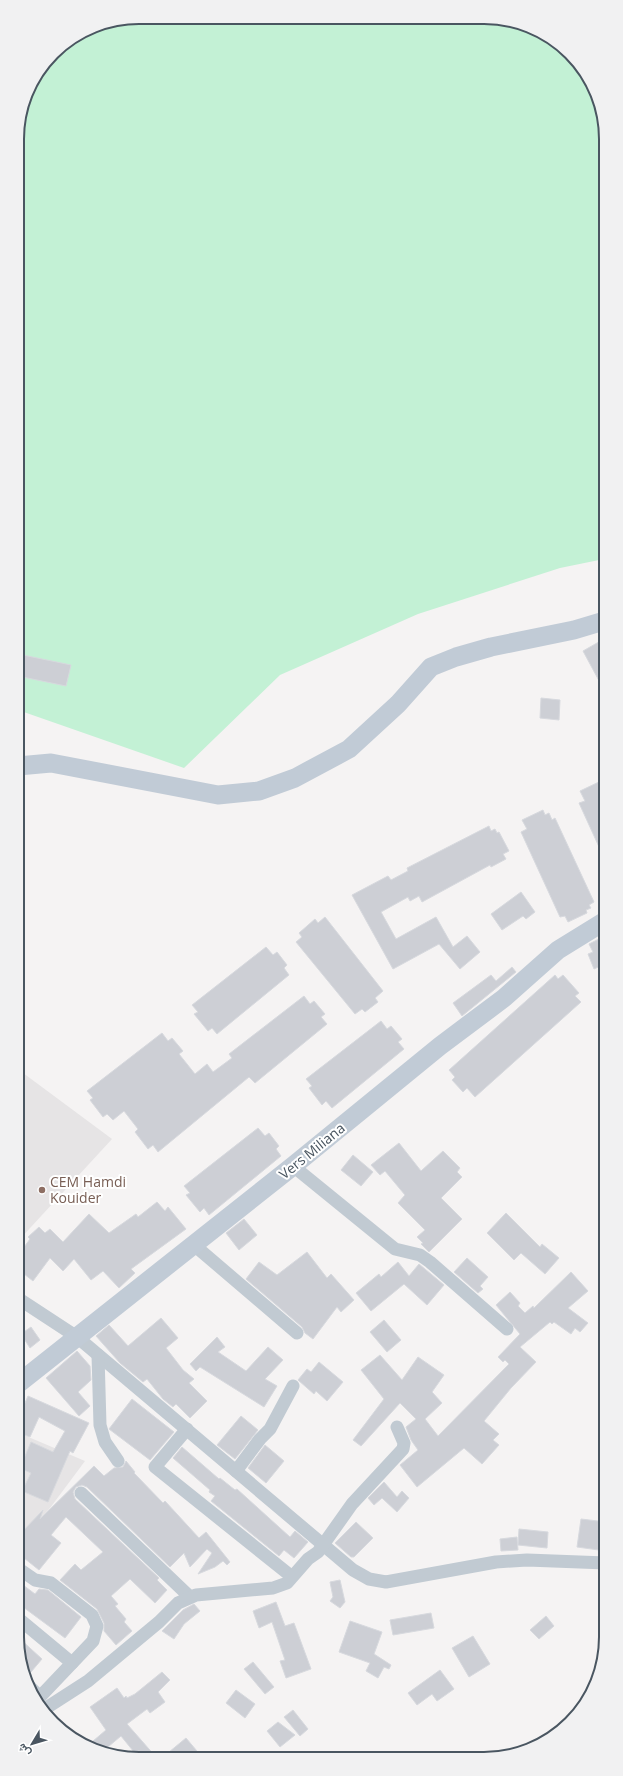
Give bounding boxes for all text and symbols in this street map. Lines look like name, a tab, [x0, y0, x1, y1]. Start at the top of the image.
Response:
street label: Vers Miliana	[275, 1118, 349, 1183]
place label: CEM Hamdi Kouider	[50, 1172, 126, 1207]
marker: CEM Hamdi Kouider	[37, 1185, 47, 1195]
north arrow	[12, 1724, 52, 1764]
text: ش	[14, 1741, 34, 1760]

